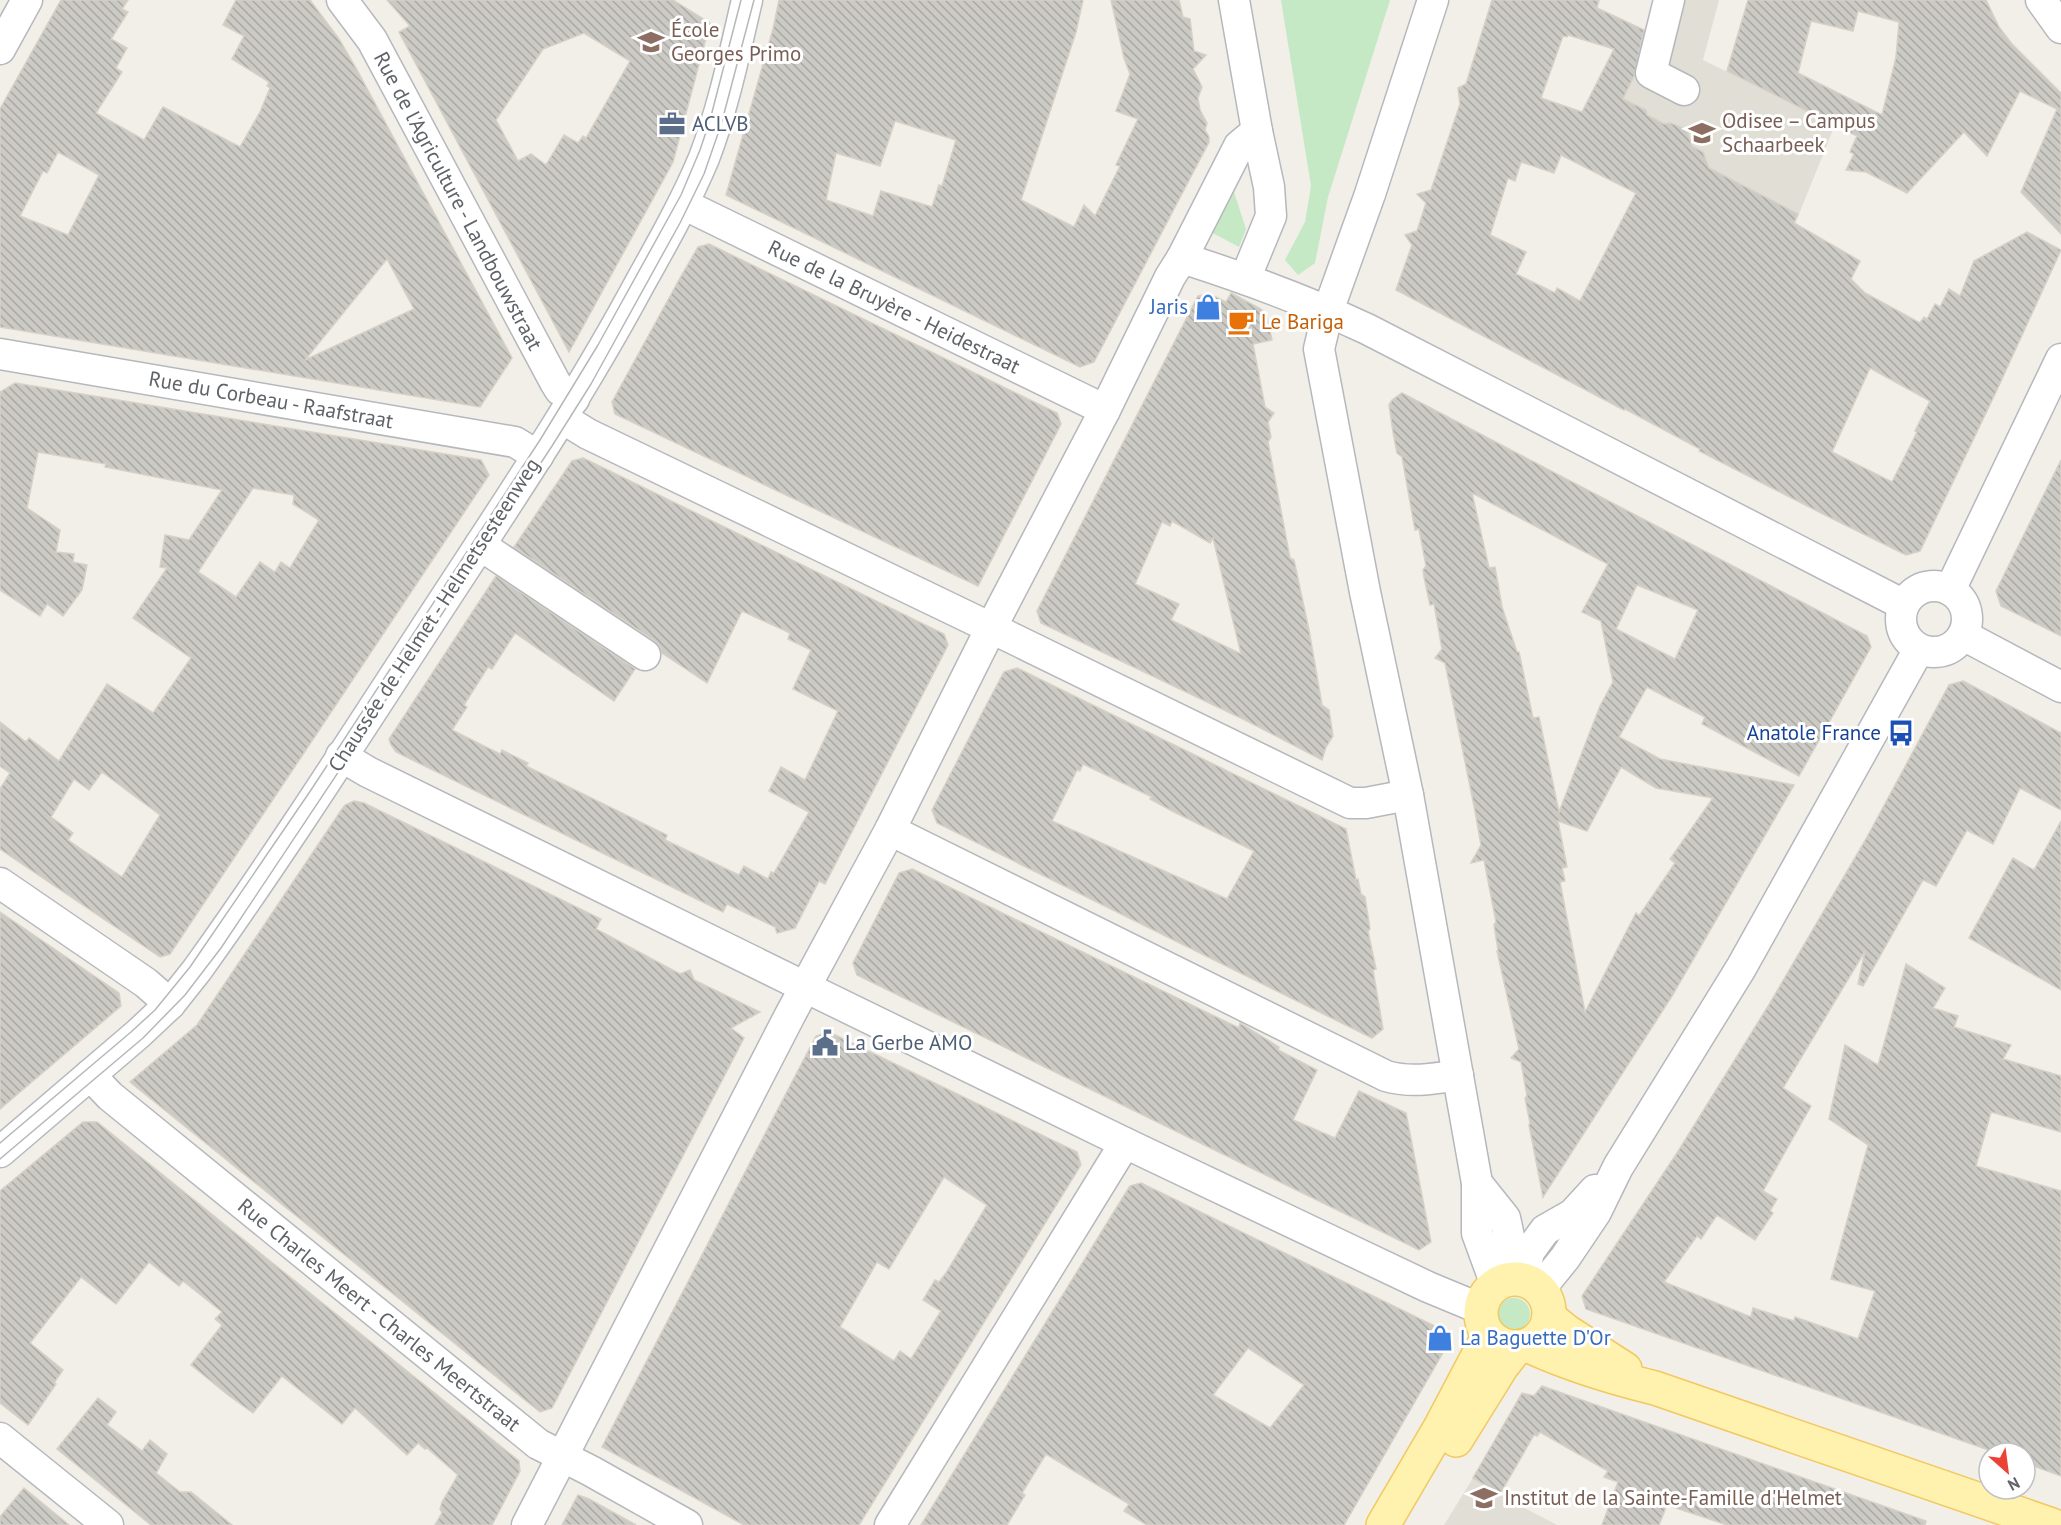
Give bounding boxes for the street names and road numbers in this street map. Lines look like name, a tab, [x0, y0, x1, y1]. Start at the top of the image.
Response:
street label: Rue de l'Agriculture - Landbouwstraat	[368, 47, 549, 355]
street label: Rue de la Bruyère - Heidestraat	[764, 234, 1025, 379]
street label: Rue du Corbeau - Raafstraat	[147, 365, 395, 434]
street label: Chaussée de Helmet - Helmetsesteenweg	[322, 453, 545, 777]
street label: Rue Charles Meert - Charles Meertstraat	[232, 1192, 526, 1437]

